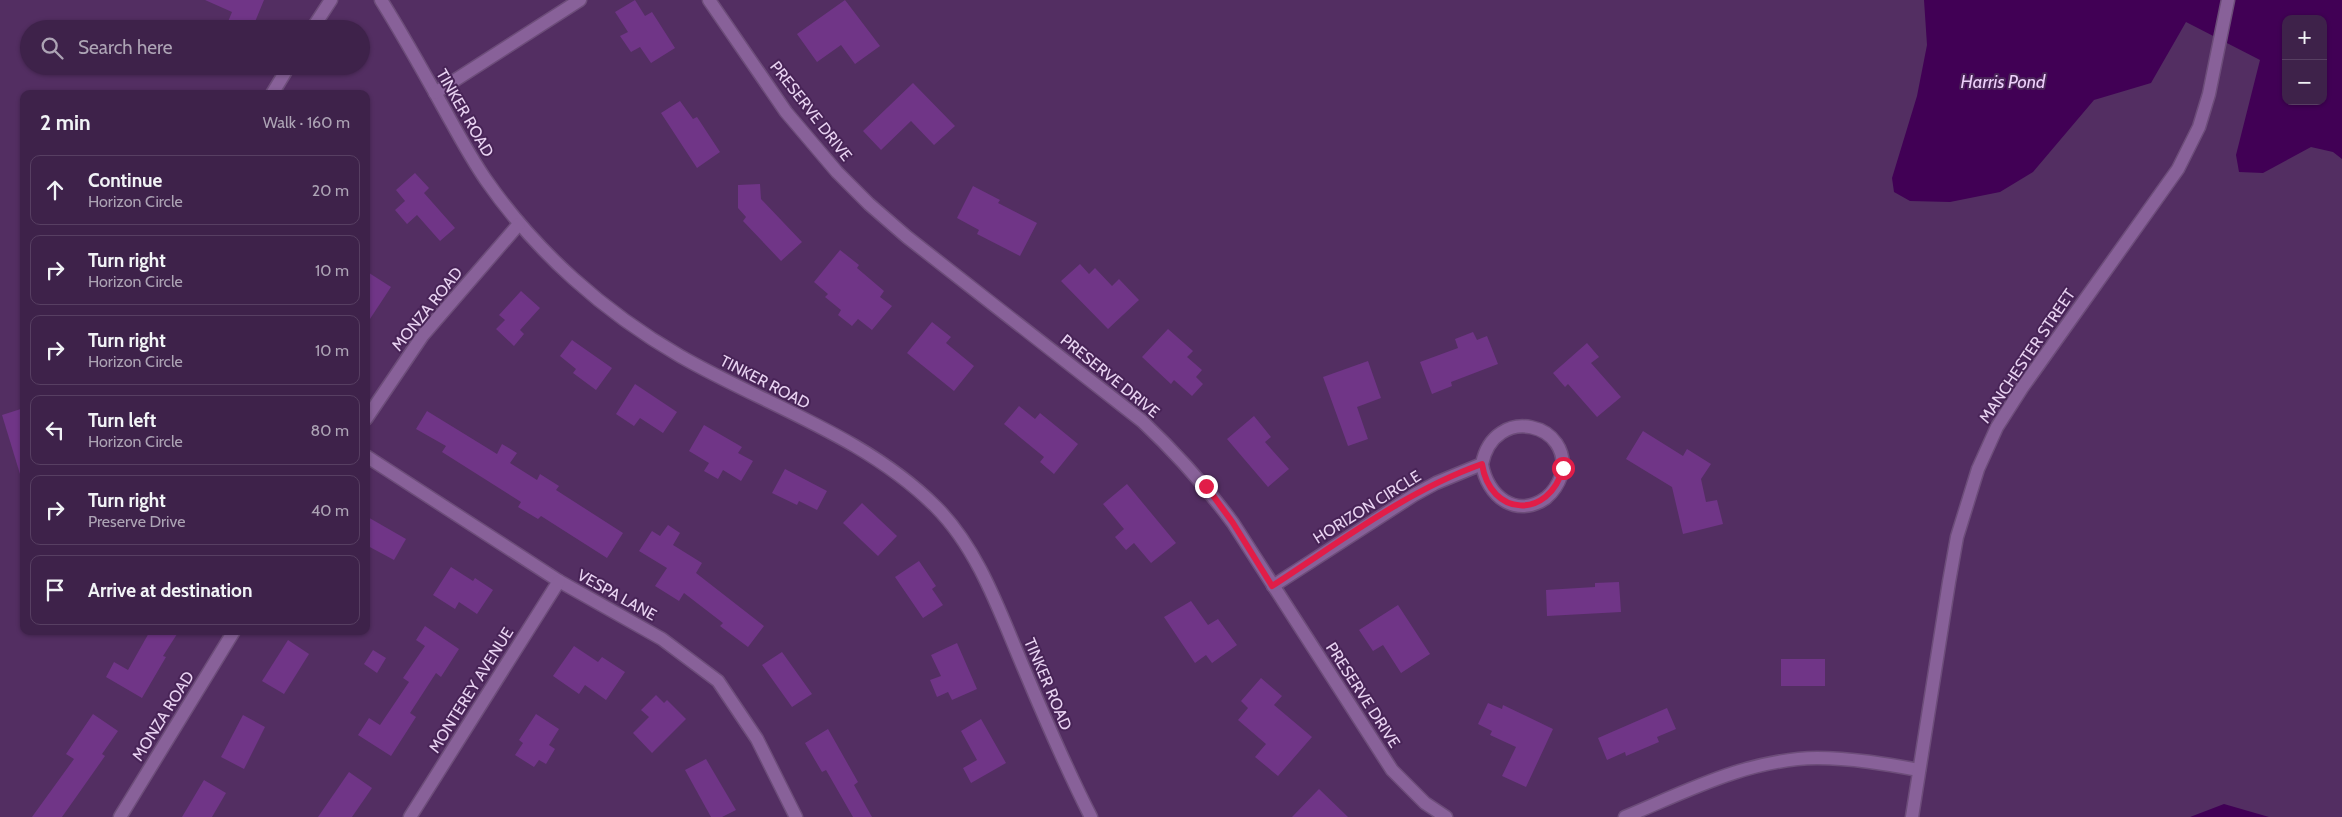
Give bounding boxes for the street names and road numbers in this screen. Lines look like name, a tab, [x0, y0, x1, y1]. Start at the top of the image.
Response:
street label: PRESERVE DRIVE	[766, 57, 856, 165]
street label: TINKER ROAD	[432, 66, 498, 160]
street label: MONZA ROAD	[388, 263, 466, 355]
street label: MANCHESTER STREET	[1975, 285, 2079, 427]
street label: PRESERVE DRIVE	[1057, 330, 1163, 422]
street label: TINKER ROAD	[717, 351, 813, 413]
street label: HORIZON CIRCLE	[1310, 466, 1424, 548]
street label: VESPA LANE	[574, 565, 660, 625]
street label: MONTEREY AVENUE	[425, 624, 517, 756]
street label: TINKER ROAD	[1020, 635, 1076, 733]
street label: PRESERVE DRIVE	[1322, 639, 1404, 751]
street label: MONZA ROAD	[128, 668, 198, 764]

